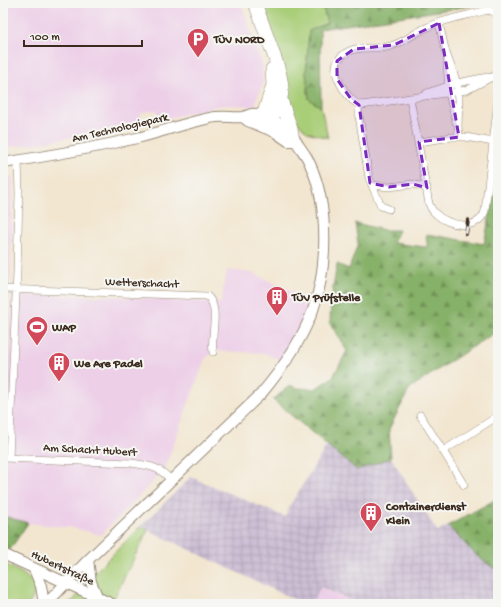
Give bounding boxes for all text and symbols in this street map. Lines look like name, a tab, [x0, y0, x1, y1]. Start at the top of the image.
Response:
scale bar	[24, 22, 142, 48]
parking icon: TÜV NORD	[185, 26, 211, 59]
text: 100 m	[29, 31, 60, 45]
place label: TÜV NORD	[213, 34, 265, 48]
street label: Am Technologiepark	[71, 111, 172, 147]
street label: Wetterschacht	[105, 276, 180, 292]
building icon: TÜV Prüfstelle	[264, 284, 290, 317]
place label: TÜV Prüfstelle	[291, 292, 361, 306]
sports icon: WAP	[24, 314, 50, 347]
place label: WAP	[51, 322, 76, 336]
building icon: We Are Padel	[46, 350, 72, 383]
place label: We Are Padel	[73, 358, 143, 372]
street label: Am Schacht Hubert	[43, 442, 138, 460]
building icon: Containerdienst Klein	[358, 500, 384, 533]
place label: Containerdienst Klein	[385, 501, 467, 529]
street label: Hubertstraße	[28, 548, 97, 590]

